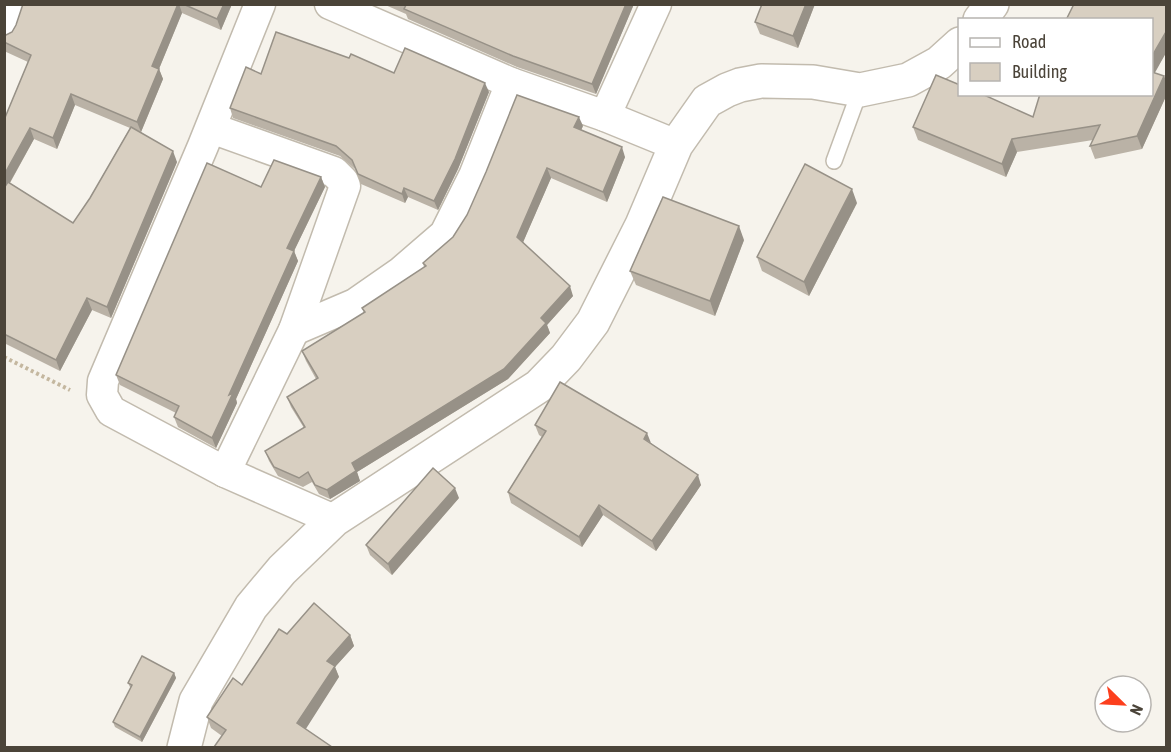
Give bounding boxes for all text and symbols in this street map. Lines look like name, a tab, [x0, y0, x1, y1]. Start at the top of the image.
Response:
legend	[958, 18, 1153, 96]
text: Road	[1012, 31, 1046, 52]
text: Building	[1012, 61, 1067, 82]
north arrow	[1093, 674, 1153, 734]
text: N	[1127, 702, 1147, 718]

